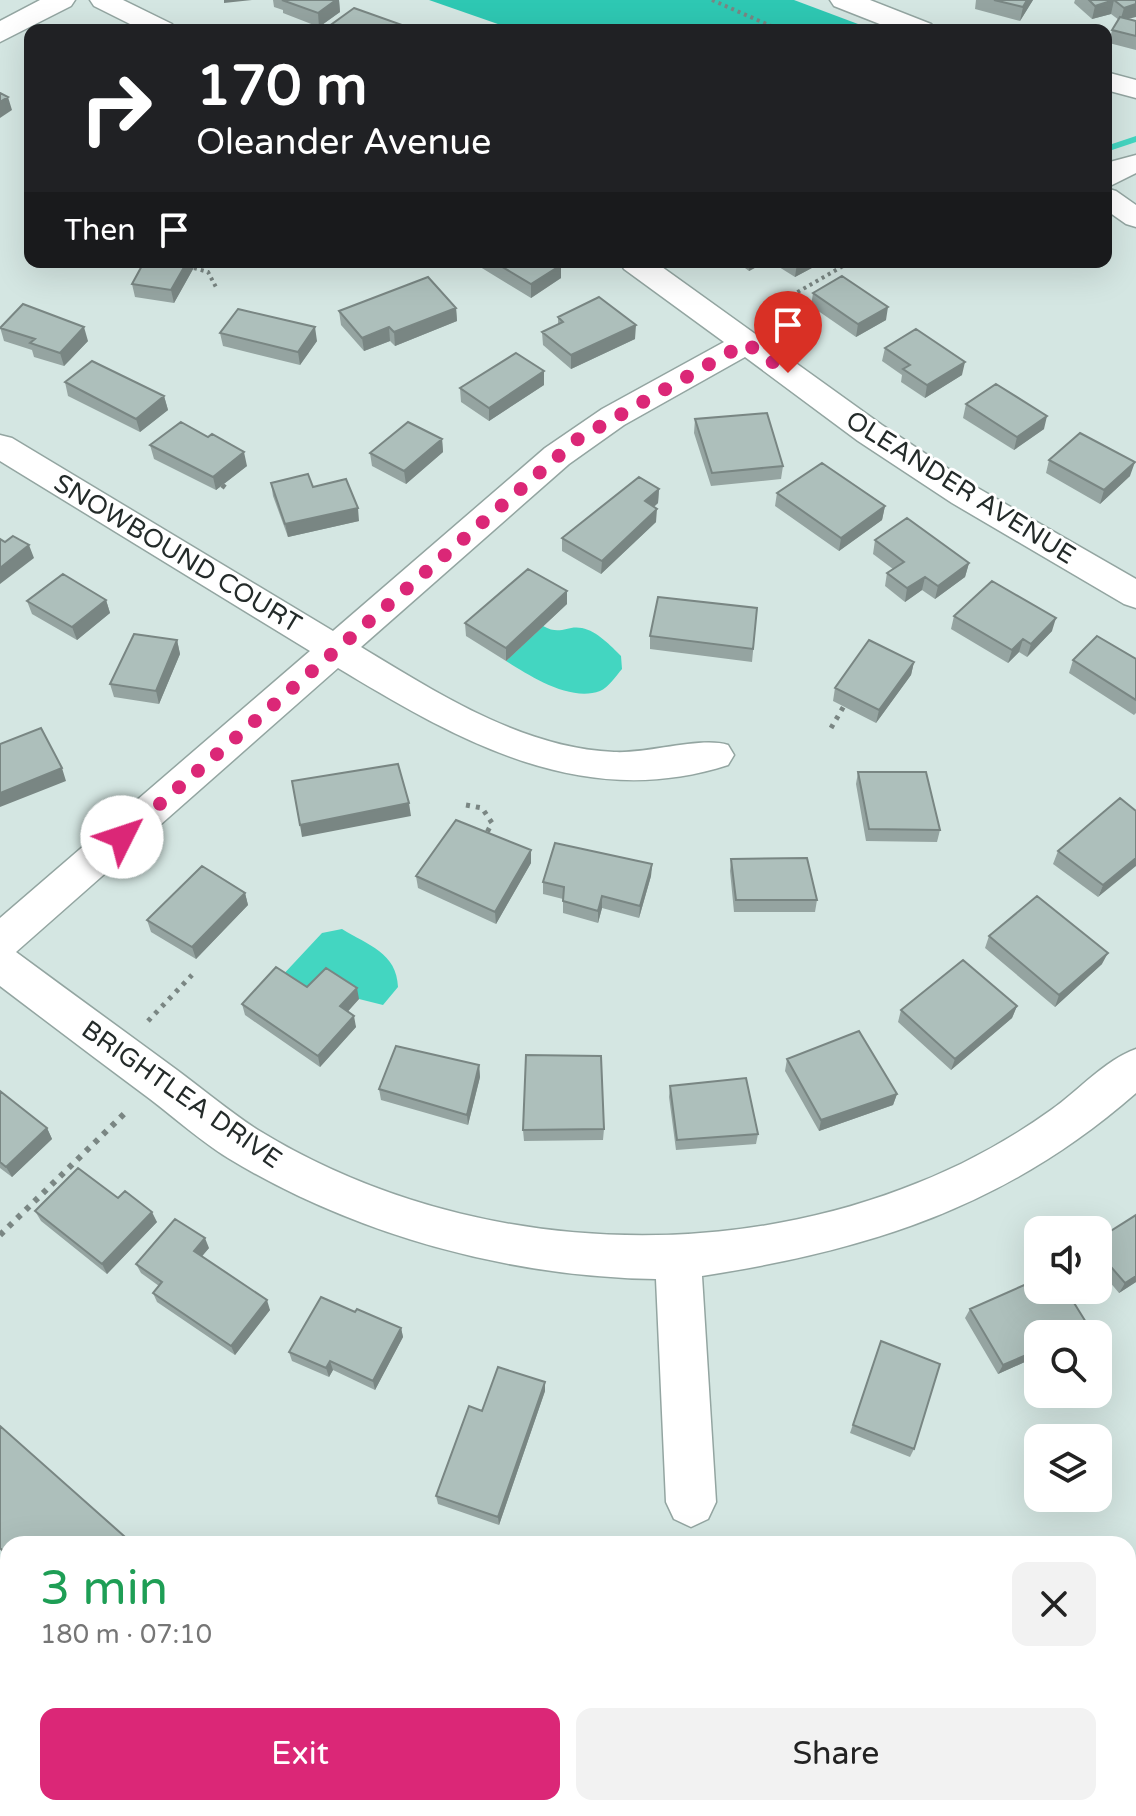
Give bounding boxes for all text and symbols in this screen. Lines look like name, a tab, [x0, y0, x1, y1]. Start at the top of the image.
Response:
text: 170 m	[196, 53, 367, 120]
icon: right	[64, 56, 168, 160]
text: Oleander Avenue	[196, 121, 492, 164]
icon: arrive	[152, 208, 196, 252]
text: Then	[64, 212, 136, 249]
pin	[754, 291, 822, 373]
icon: arrive	[766, 303, 810, 347]
street label: OLEANDER AVENUE	[840, 404, 1081, 571]
street label: SNOWBOUND COURT	[48, 467, 307, 640]
position arrow	[80, 795, 164, 879]
street label: BRIGHTLEA DRIVE	[76, 1014, 288, 1175]
map controls	[1024, 1216, 1112, 1512]
button: sound	[1024, 1216, 1112, 1304]
button: search	[1024, 1320, 1112, 1408]
button: layers	[1024, 1424, 1112, 1512]
text: 3 min	[40, 1560, 168, 1618]
button: close	[1012, 1562, 1096, 1646]
text: 180 m · 07:10	[40, 1619, 212, 1650]
button: Exit	[40, 1708, 560, 1800]
button: Share	[576, 1708, 1096, 1800]

